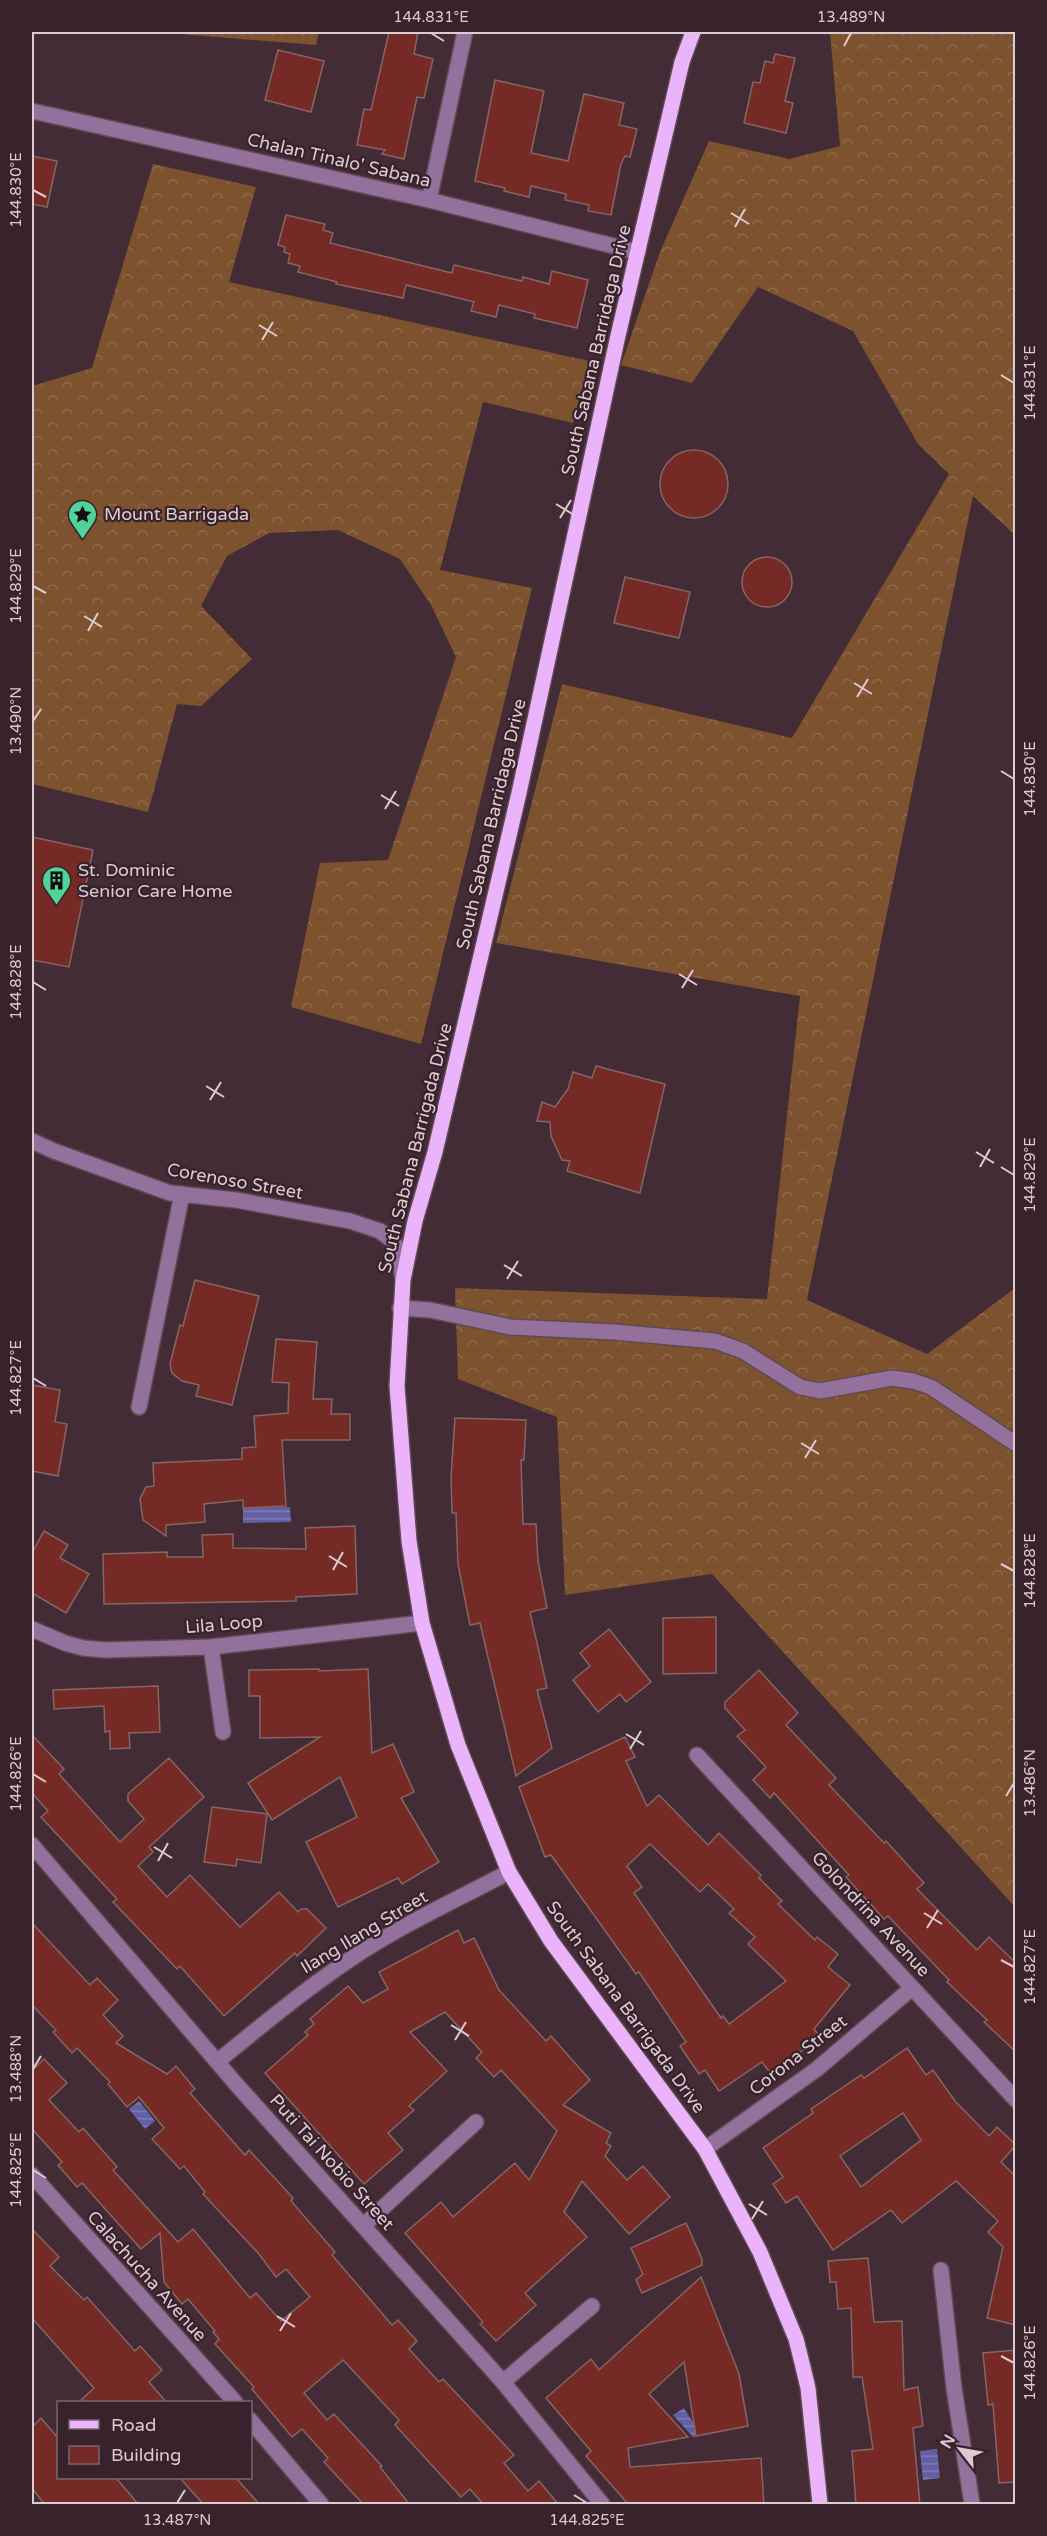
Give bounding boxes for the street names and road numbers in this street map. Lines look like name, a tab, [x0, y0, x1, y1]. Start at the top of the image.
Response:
street label: Chalan Tinalo' Sabana	[245, 128, 433, 192]
street label: South Sabana Barridaga Drive	[556, 222, 636, 478]
street label: South Sabana Barridaga Drive	[451, 696, 531, 952]
street label: South Sabana Barrigada Drive	[373, 1021, 457, 1275]
street label: Corenoso Street	[165, 1158, 305, 1204]
street label: Lila Loop	[184, 1610, 264, 1638]
street label: Golondrina Avenue	[807, 1847, 935, 1981]
street label: Ilang Ilang Street	[296, 1885, 432, 1979]
street label: South Sabana Barrigada Drive	[542, 1897, 710, 2117]
street label: Corona Street	[745, 2010, 851, 2100]
street label: Puti Tai Nobio Street	[265, 2089, 399, 2235]
street label: Calachucha Avenue	[82, 2206, 212, 2346]

